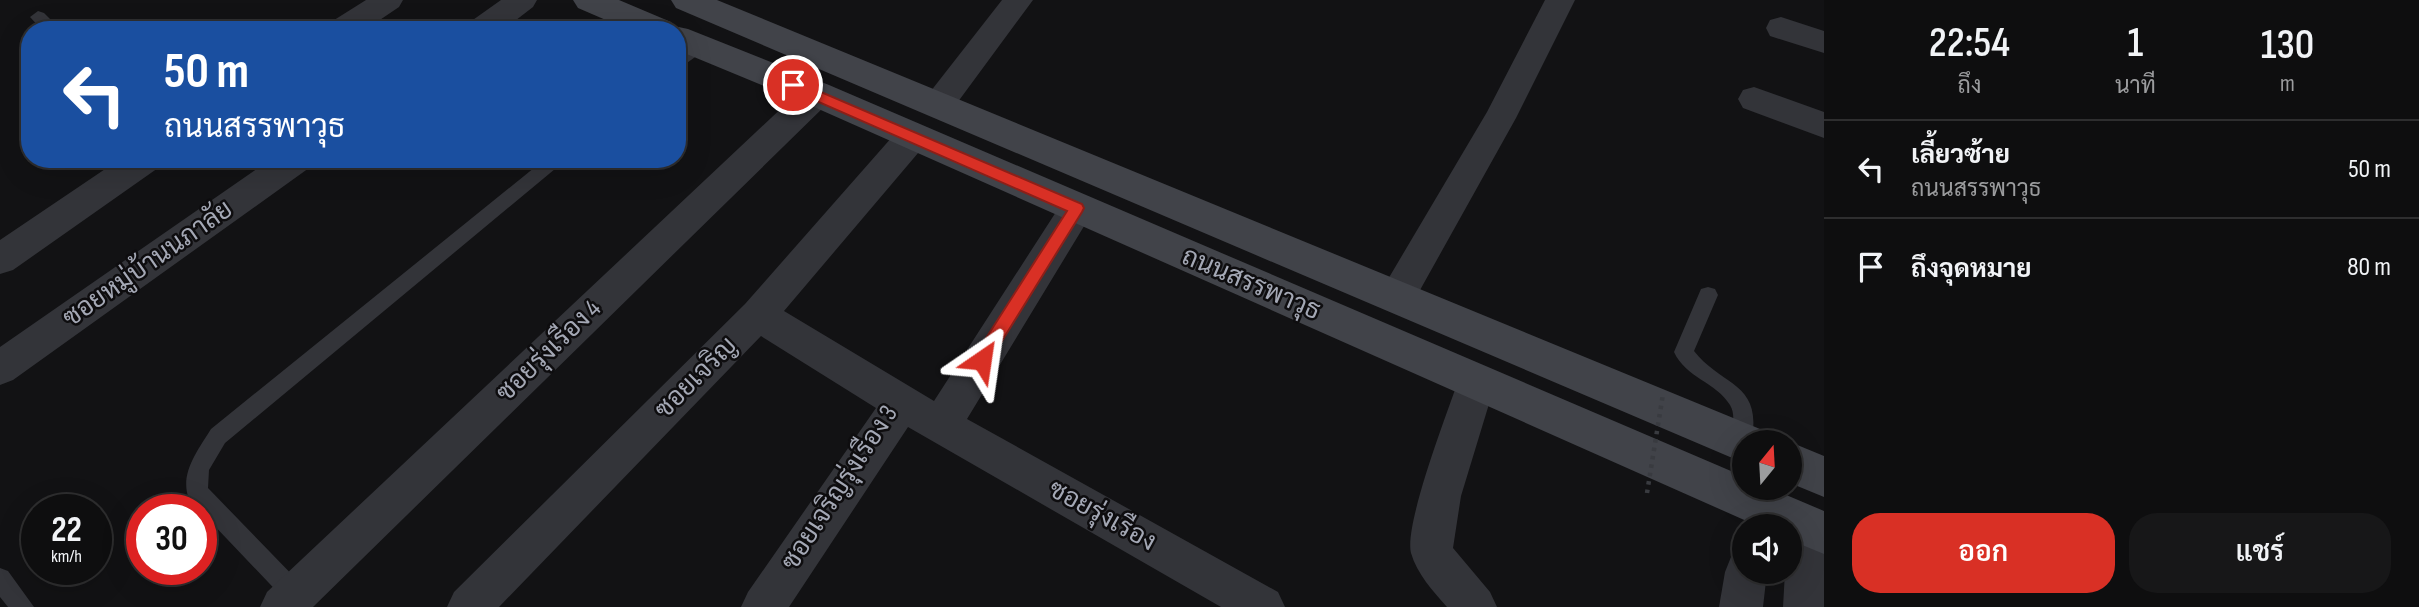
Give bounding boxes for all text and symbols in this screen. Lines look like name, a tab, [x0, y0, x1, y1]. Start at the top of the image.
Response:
text: 22:54	[1929, 18, 2010, 69]
text: 1	[2128, 18, 2143, 69]
text: 130	[2261, 20, 2314, 71]
text: 50 m	[164, 43, 249, 102]
icon: left	[49, 49, 140, 140]
pin	[763, 55, 823, 115]
icon: arrive	[774, 66, 812, 104]
text: m	[2280, 70, 2295, 98]
text: ถึง	[1958, 72, 1981, 100]
text: นาที	[2115, 72, 2156, 100]
text: ถนนสรรพาวุธ	[164, 108, 345, 147]
text: เลี้ยวซ้าย	[1911, 140, 2010, 171]
icon: left	[1852, 150, 1890, 188]
text: 50 m	[2348, 154, 2391, 185]
text: ถนนสรรพาวุธ	[1911, 175, 2041, 203]
street label: ซอยหมู่บ้านนภาลัย	[56, 192, 239, 335]
street label: ถนนสรรพาวุธ	[1177, 241, 1325, 328]
icon: arrive	[1852, 248, 1890, 286]
text: 80 m	[2347, 252, 2391, 283]
text: ถึงจุดหมาย	[1911, 254, 2032, 285]
street label: ซอยรุ่งเรือง 4	[489, 292, 608, 409]
position arrow	[945, 323, 1019, 397]
street label: ซอยเจริญ	[648, 330, 743, 425]
street label: ซอยเจริญรุ่งเรือง 3	[774, 399, 906, 577]
north arrow	[1732, 430, 1802, 500]
map controls	[1732, 430, 1802, 584]
street label: ซอยรุ่งเรือง	[1042, 472, 1162, 559]
speed limit sign: 30	[126, 494, 217, 585]
text: 22	[51, 509, 82, 552]
button: ออก	[1852, 513, 2115, 593]
button: แชร์	[2129, 513, 2391, 593]
button: sound	[1732, 514, 1802, 584]
text: km/h	[51, 546, 82, 567]

